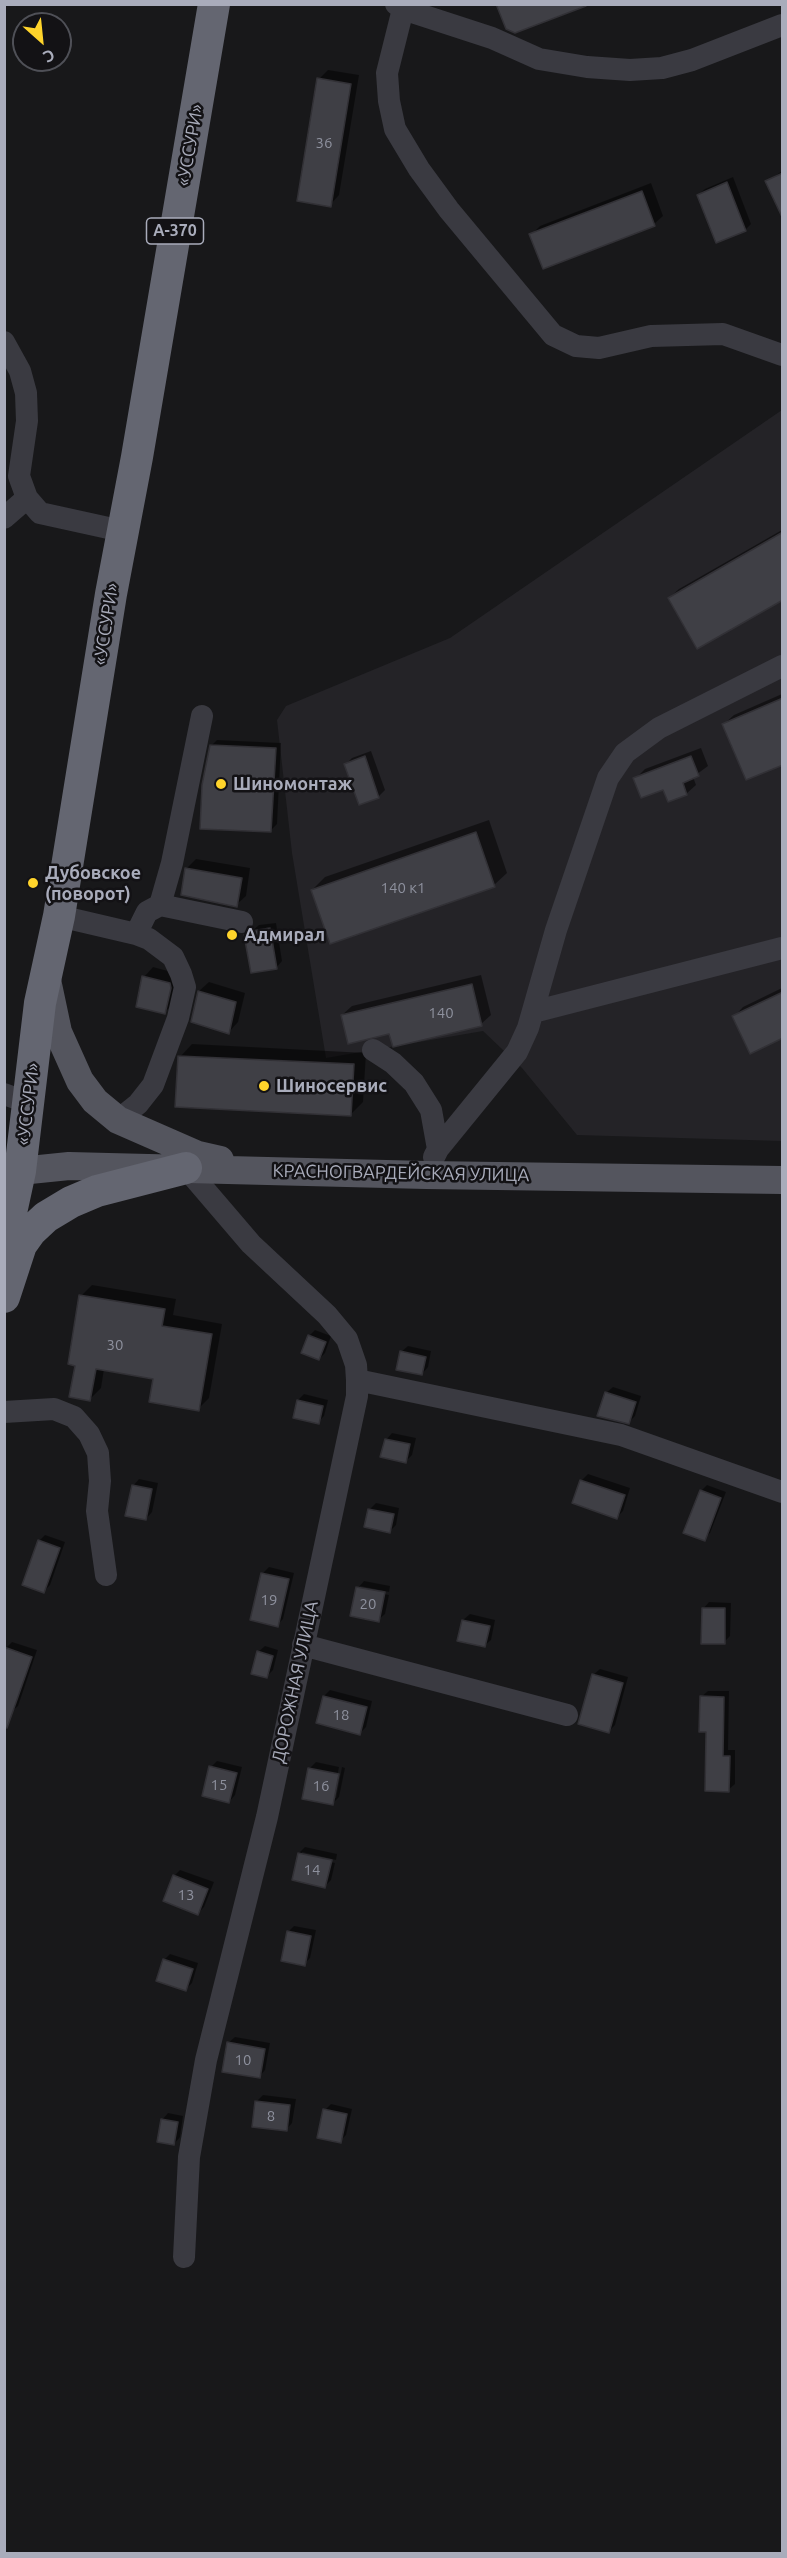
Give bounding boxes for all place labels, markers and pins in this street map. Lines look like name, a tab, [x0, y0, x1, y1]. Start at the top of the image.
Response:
place label: Шиномонтаж	[233, 773, 352, 795]
marker: Шиномонтаж	[214, 777, 228, 791]
place label: Дубовское (поворот)	[45, 862, 141, 904]
marker: Дубовское (поворот)	[26, 876, 40, 890]
place label: Адмирал	[244, 924, 325, 946]
marker: Адмирал	[225, 928, 239, 942]
place label: Шиносервис	[276, 1075, 387, 1097]
marker: Шиносервис	[257, 1079, 271, 1093]

